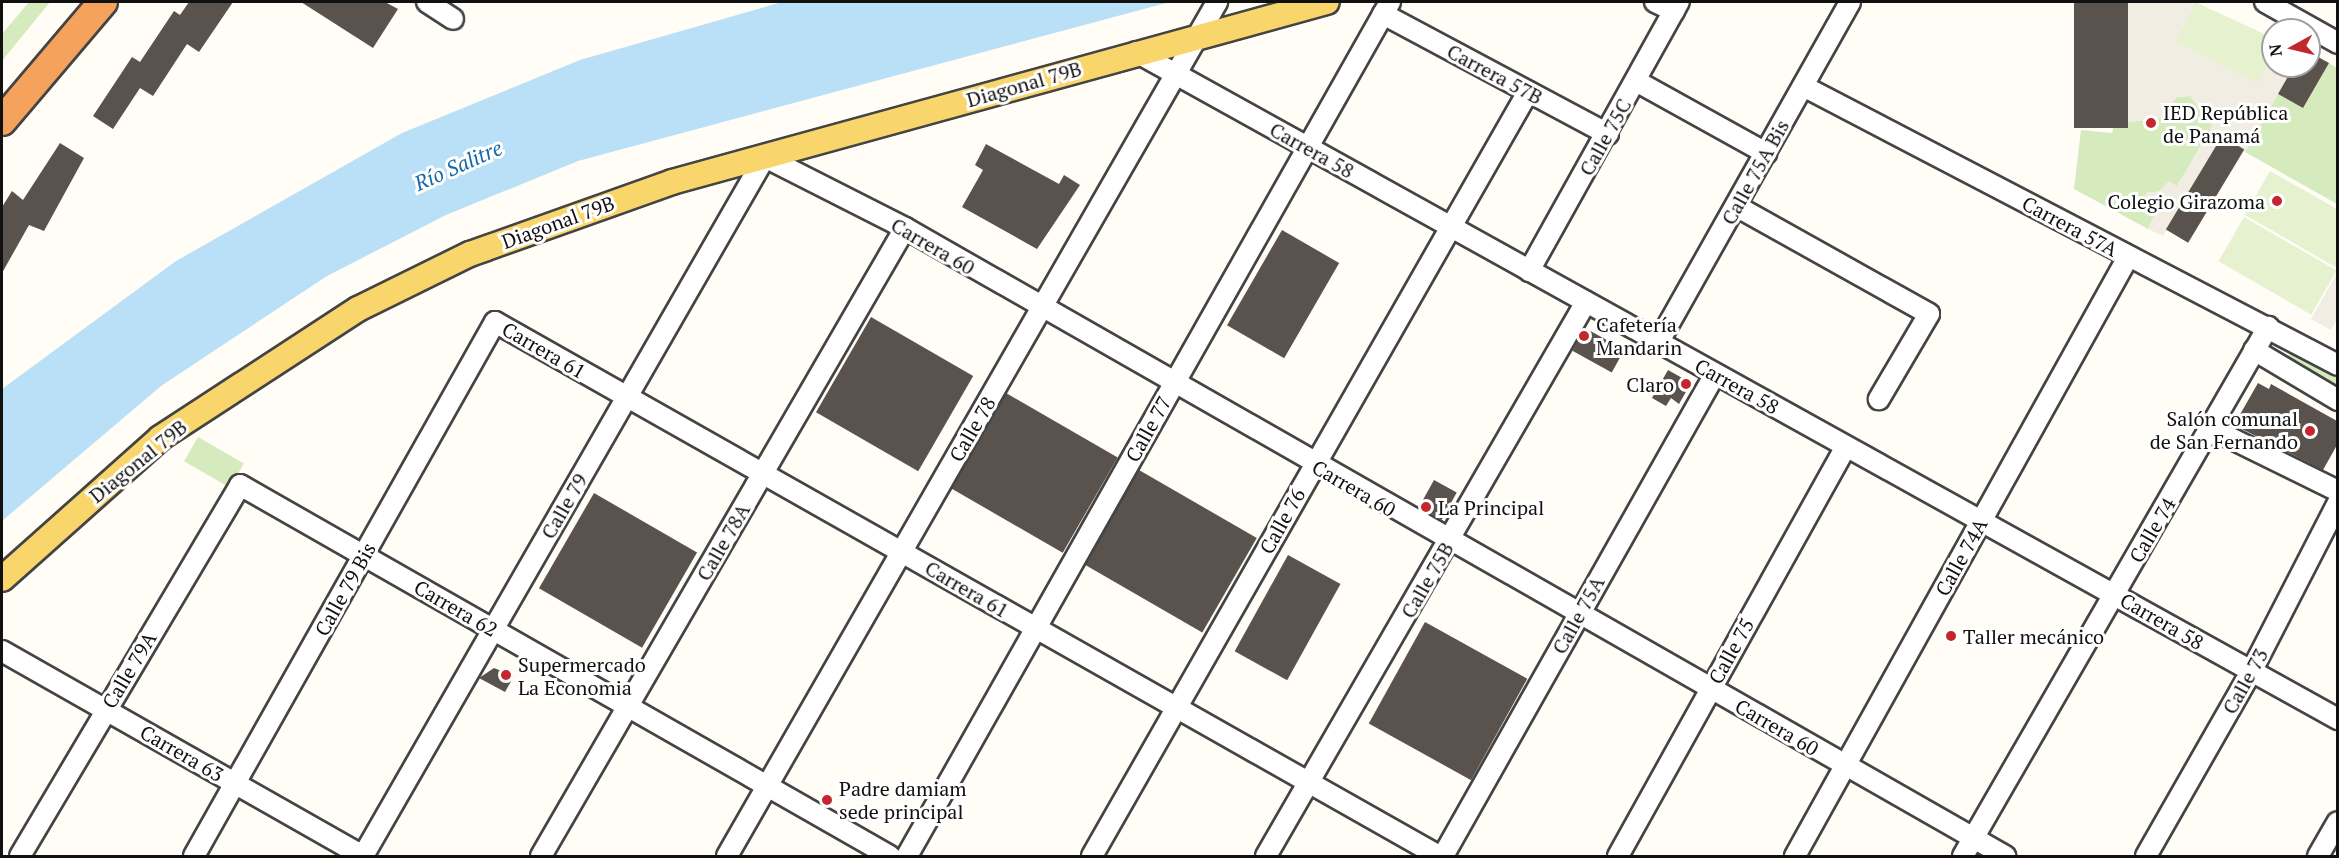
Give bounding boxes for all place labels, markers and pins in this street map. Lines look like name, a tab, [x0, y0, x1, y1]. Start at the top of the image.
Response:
place label: IED República de Panamá	[2163, 100, 2288, 147]
marker: IED República de Panamá	[2144, 116, 2158, 130]
place label: Colegio Girazoma	[2108, 189, 2265, 213]
marker: Colegio Girazoma	[2270, 194, 2284, 208]
place label: Cafetería Mandarin	[1596, 312, 1682, 359]
marker: Cafetería Mandarin	[1577, 329, 1591, 343]
place label: Claro	[1626, 372, 1674, 396]
marker: Claro	[1679, 377, 1693, 391]
place label: Salón comunal de San Fernando	[2150, 407, 2298, 454]
marker: Salón comunal de San Fernando	[2303, 424, 2317, 438]
place label: La Principal	[1438, 495, 1544, 519]
marker: La Principal	[1419, 500, 1433, 514]
place label: Taller mecánico	[1963, 624, 2104, 648]
marker: Taller mecánico	[1944, 629, 1958, 643]
place label: Supermercado La Economia	[518, 652, 646, 699]
marker: Supermercado La Economia	[499, 668, 513, 682]
place label: Padre damiam sede principal	[839, 777, 967, 824]
marker: Padre damiam sede principal	[820, 793, 834, 807]

